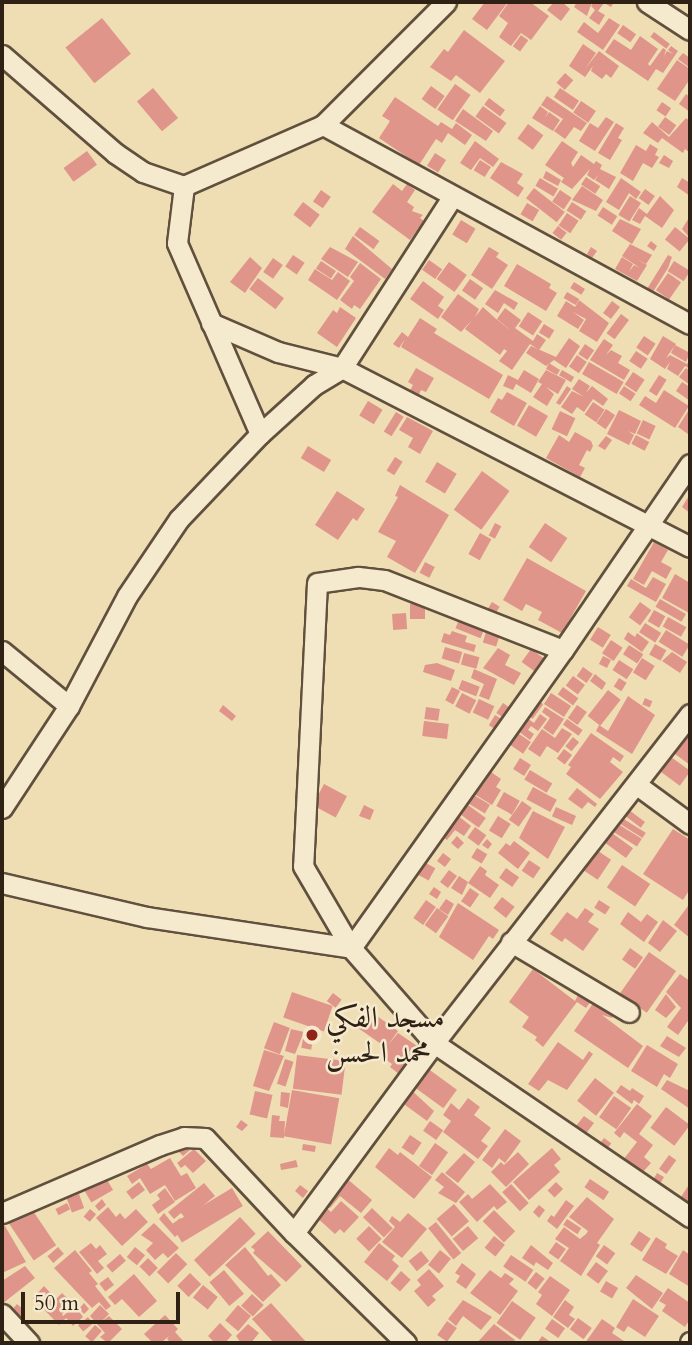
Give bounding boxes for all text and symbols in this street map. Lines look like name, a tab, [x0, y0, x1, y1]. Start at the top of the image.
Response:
place label: مسجد الفكي محمد الحسن	[326, 1000, 445, 1070]
marker: مسجد الفكي محمد الحسن	[304, 1027, 320, 1043]
scale bar	[24, 1278, 184, 1322]
text: 50 m	[34, 1289, 79, 1318]

